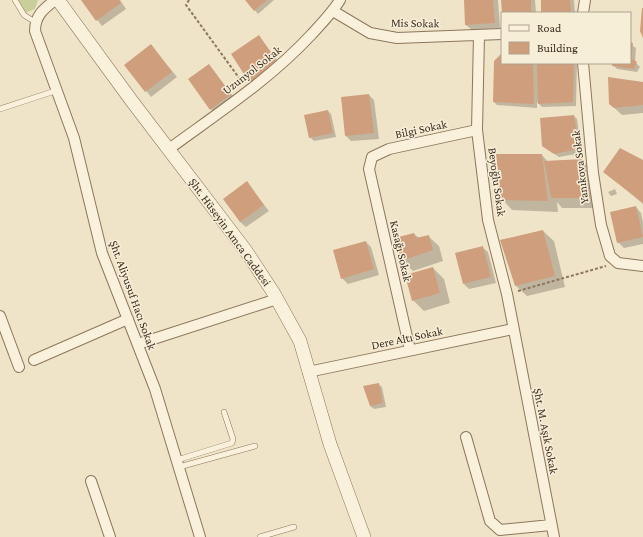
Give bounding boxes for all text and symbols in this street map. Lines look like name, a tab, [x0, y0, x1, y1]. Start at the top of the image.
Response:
legend	[501, 12, 631, 64]
street label: Mis Sokak	[391, 16, 440, 30]
text: Road	[537, 21, 562, 35]
text: Building	[537, 41, 578, 55]
street label: Uzunyol Sokak	[220, 43, 284, 97]
street label: Bilgi Sokak	[394, 117, 448, 141]
street label: Yanıkova Sokak	[569, 129, 591, 205]
street label: Beyoğlu Sokak	[485, 147, 509, 218]
street label: Şht. Hüseyin Amca Caddesi	[186, 175, 274, 289]
street label: Kasağı Sokak	[387, 219, 415, 283]
street label: Şht. Aliyusuf Hacı Sokak	[107, 238, 159, 352]
street label: Dere Altı Sokak	[370, 324, 444, 352]
street label: Şht. M. Aşık Sokak	[531, 387, 561, 475]

